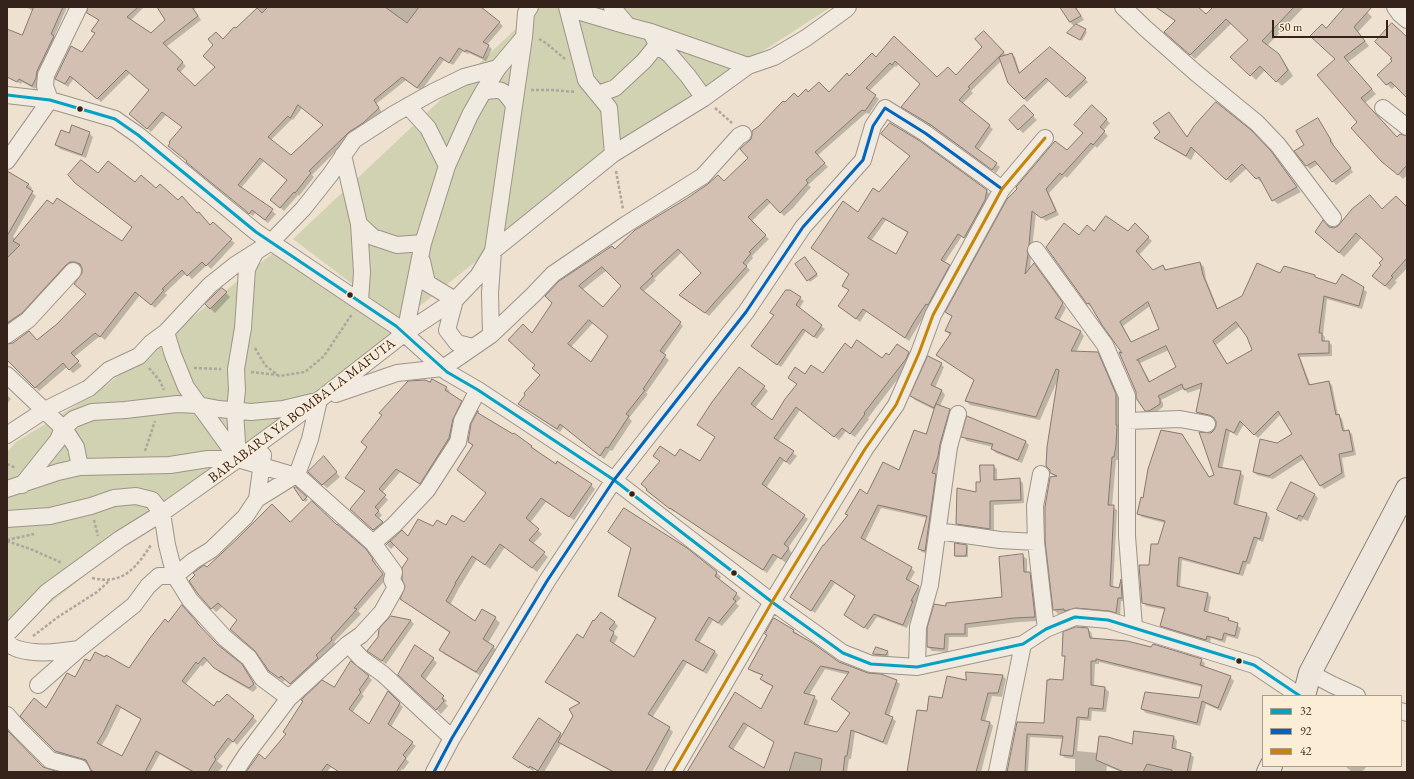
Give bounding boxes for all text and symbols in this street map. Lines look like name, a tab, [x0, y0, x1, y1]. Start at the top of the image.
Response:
scale bar	[1274, 12, 1390, 38]
text: 50 m	[1279, 19, 1302, 35]
unlabelled marker	[75, 104, 85, 114]
unlabelled marker	[345, 290, 355, 300]
street label: BARABARA YA BOMBA LA MAFUTA	[205, 335, 399, 487]
unlabelled marker	[627, 489, 637, 499]
unlabelled marker	[729, 568, 739, 578]
unlabelled marker	[1234, 656, 1244, 666]
legend	[1262, 695, 1402, 767]
text: 32	[1300, 703, 1312, 719]
text: 92	[1300, 723, 1312, 739]
text: 42	[1300, 743, 1312, 759]

